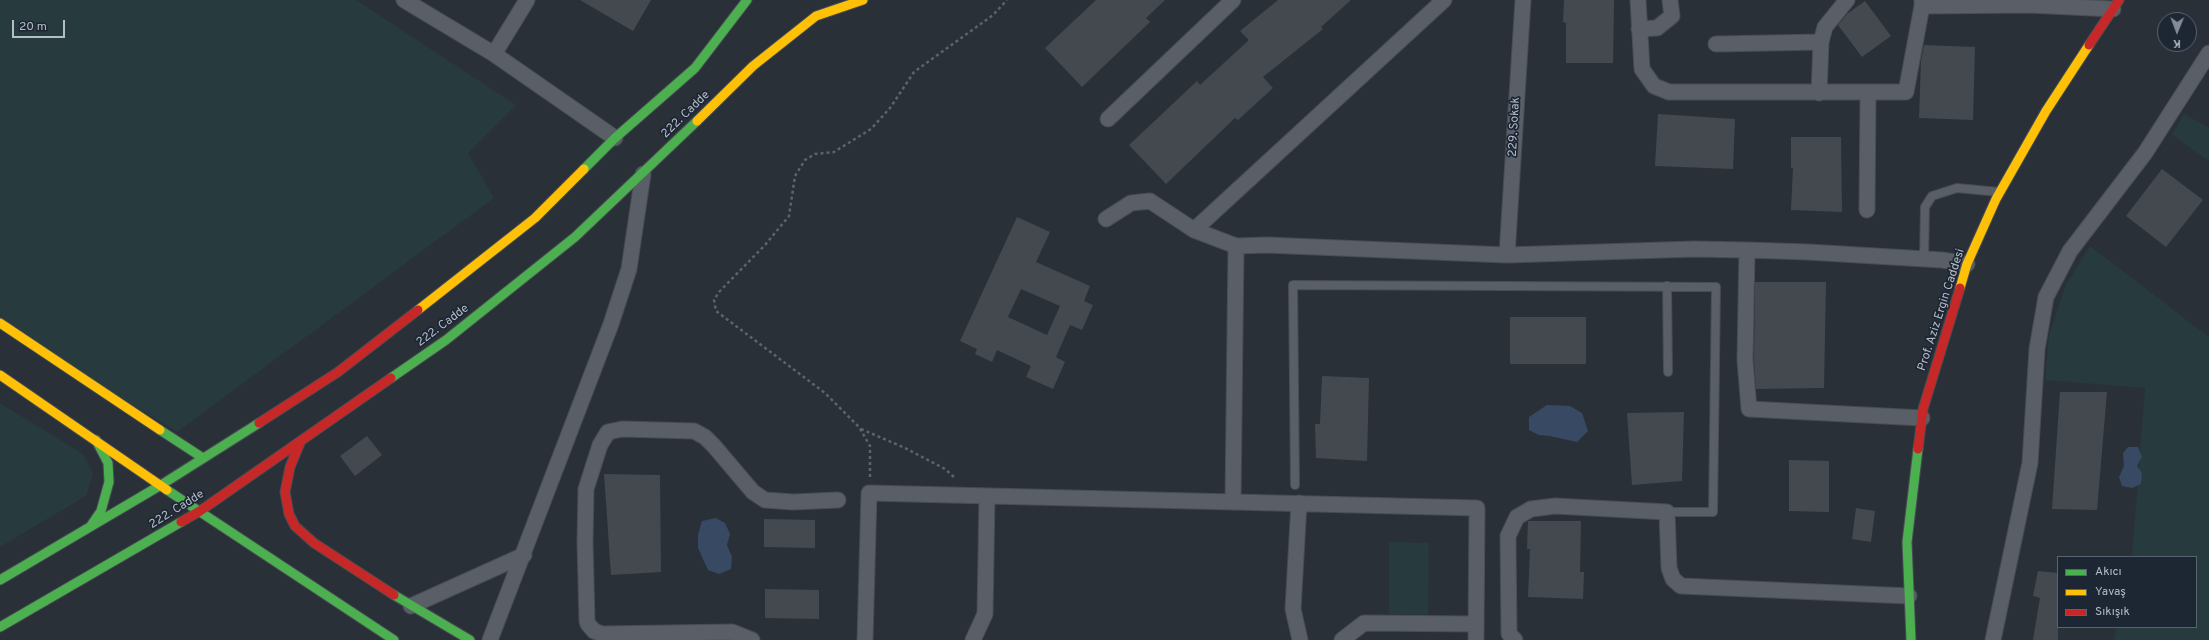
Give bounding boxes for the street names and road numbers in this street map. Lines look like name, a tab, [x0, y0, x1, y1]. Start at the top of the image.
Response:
street label: 222. Cadde	[659, 88, 713, 142]
street label: 229. Sokak	[1506, 97, 1524, 157]
street label: Prof. Aziz Ergin Caddesi	[1915, 247, 1969, 373]
street label: 222. Cadde	[414, 302, 472, 350]
street label: 222. Cadde	[147, 488, 207, 532]

